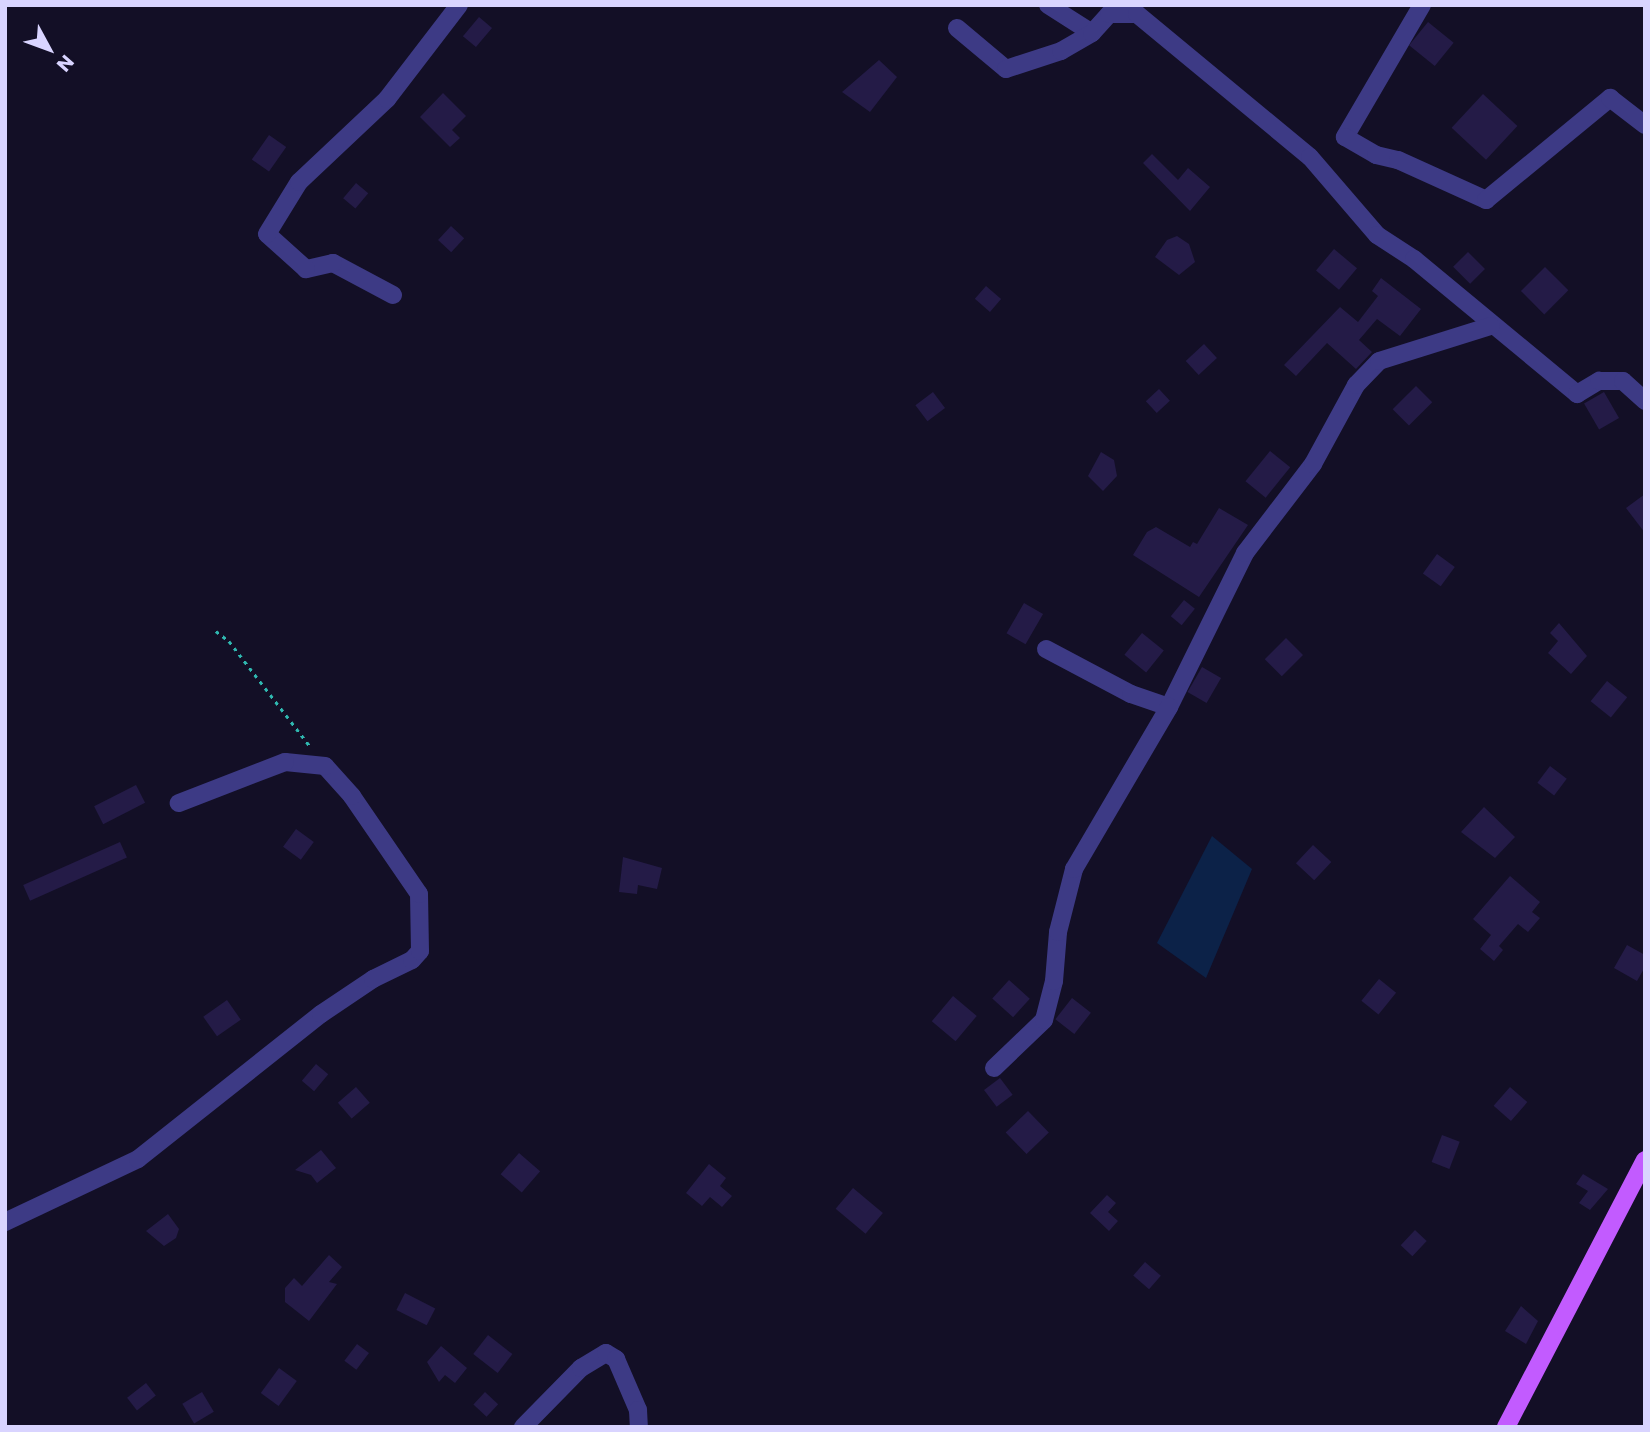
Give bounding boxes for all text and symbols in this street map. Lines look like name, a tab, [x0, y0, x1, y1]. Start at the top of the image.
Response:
north arrow	[14, 14, 84, 84]
text: N	[50, 49, 80, 77]

